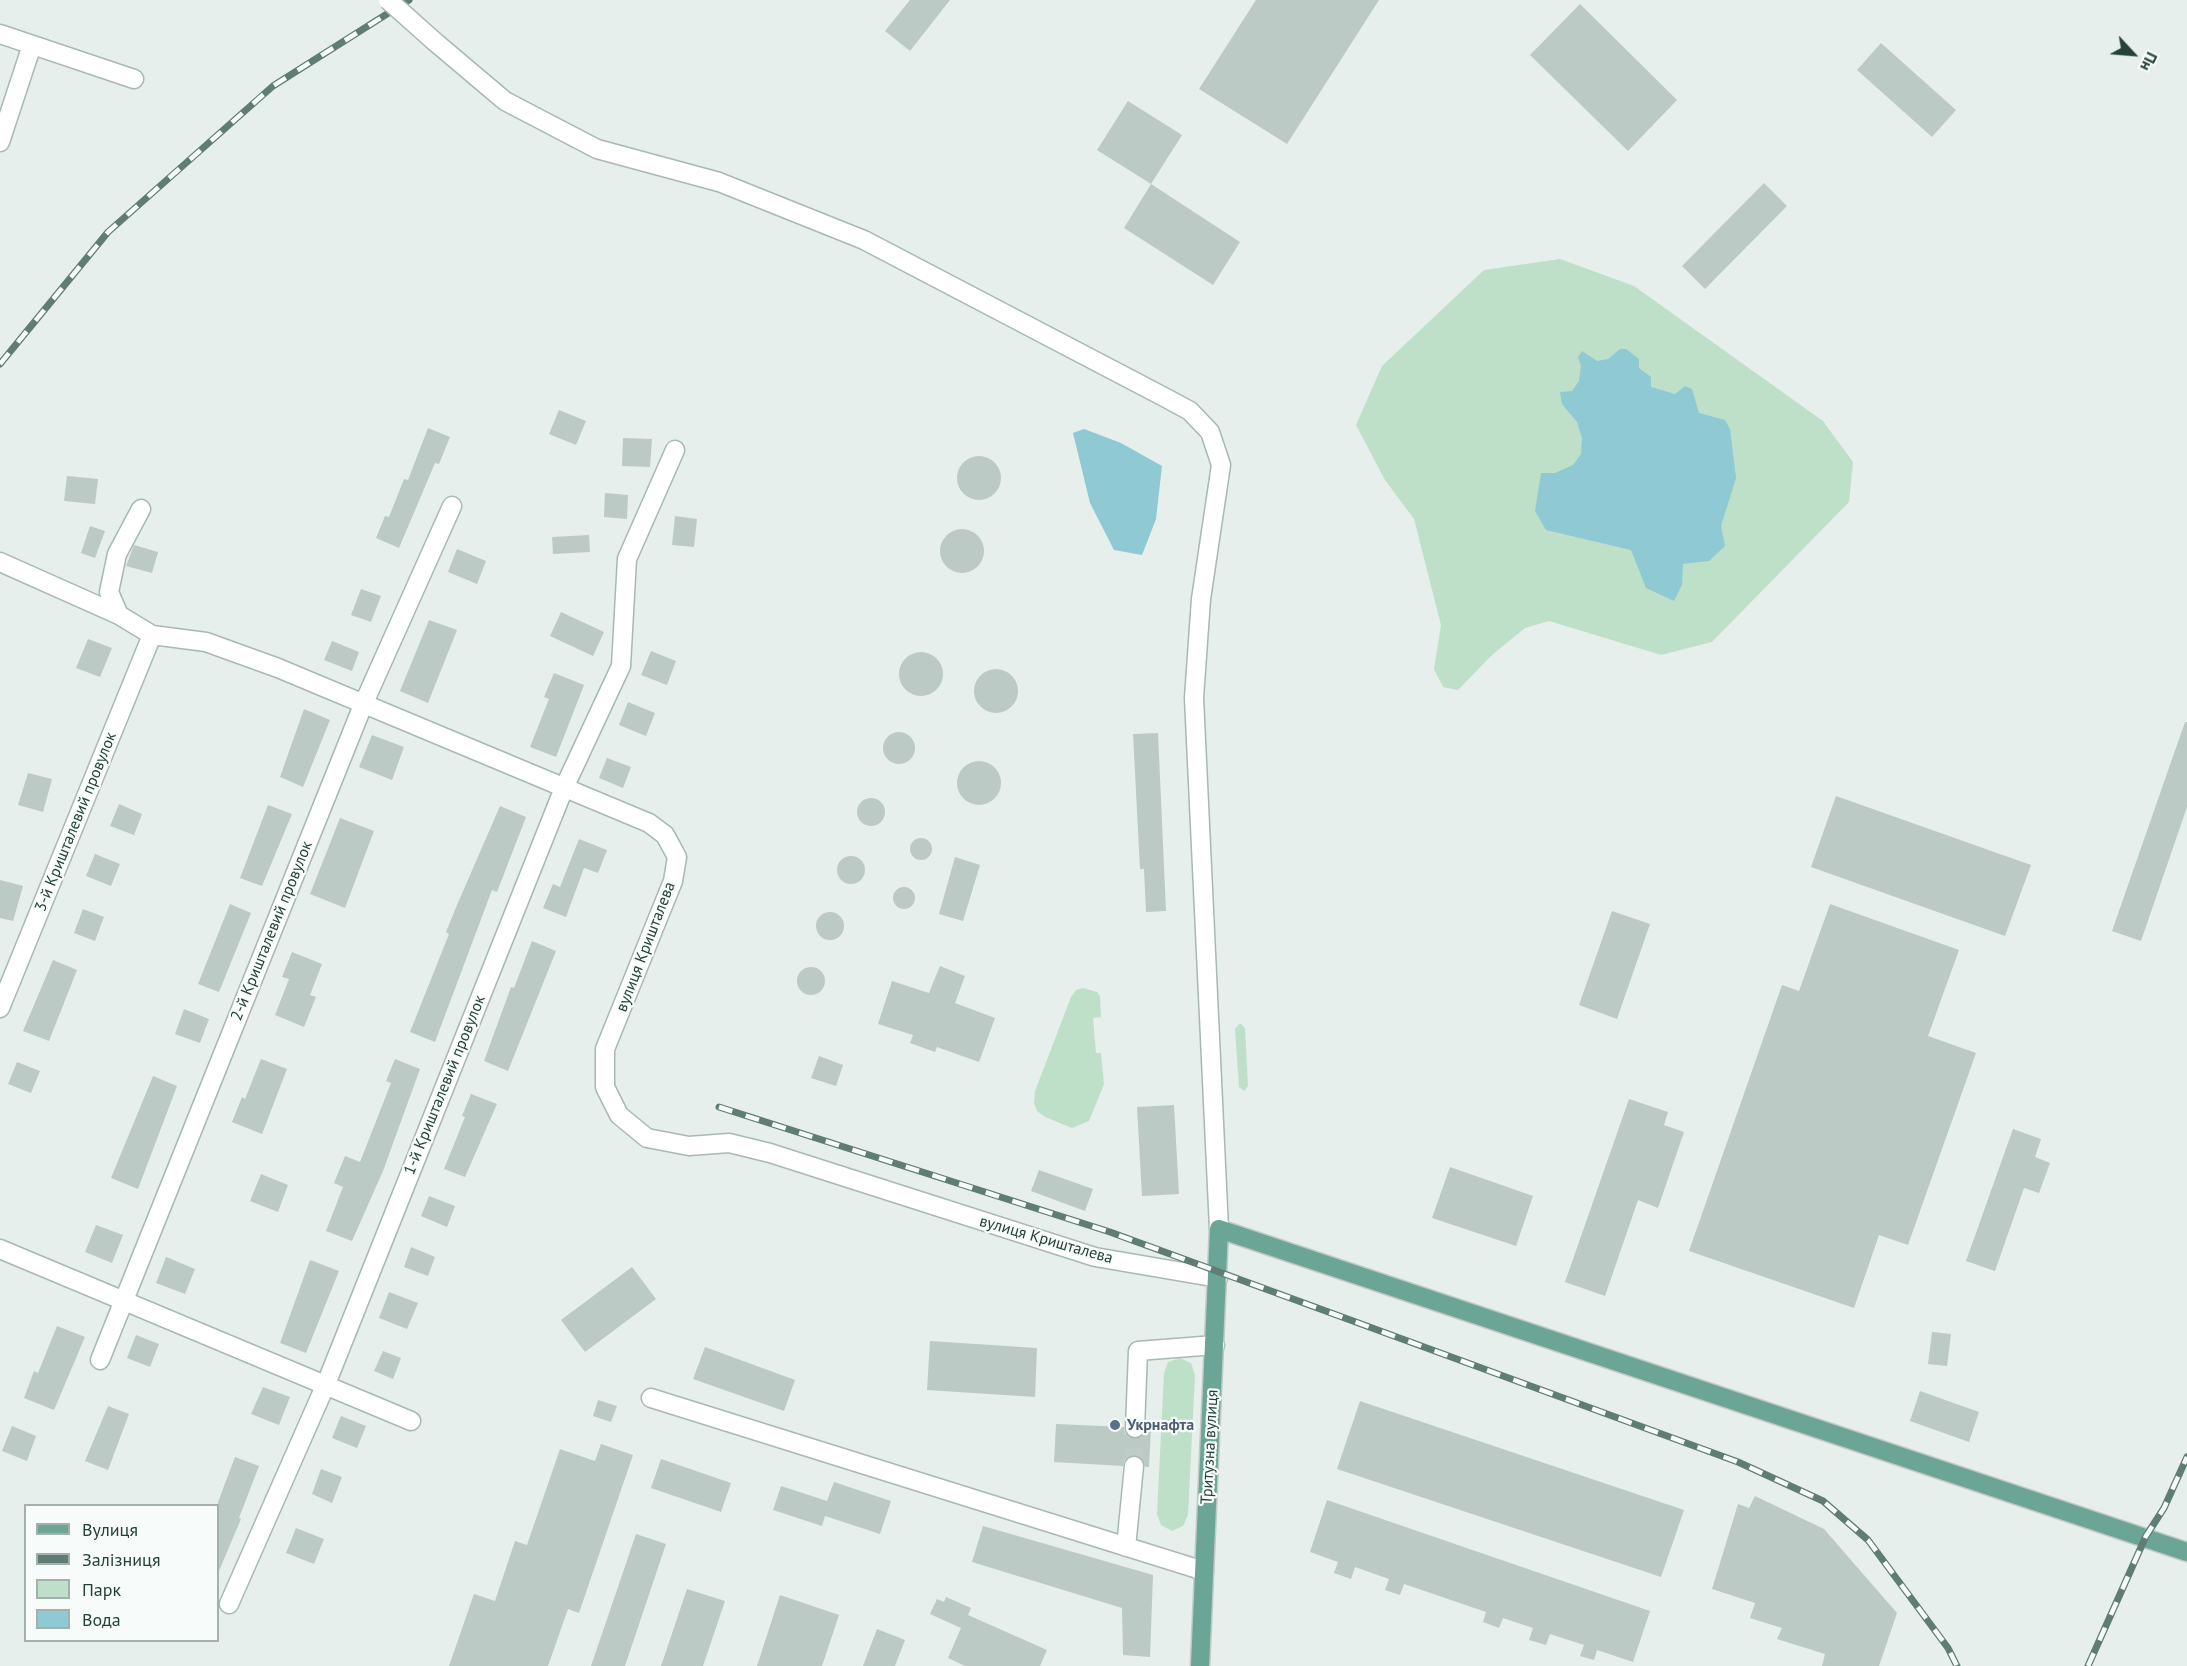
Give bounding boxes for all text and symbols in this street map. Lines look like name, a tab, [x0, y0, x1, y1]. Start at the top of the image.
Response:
north arrow	[2103, 24, 2163, 84]
text: Пн	[2136, 49, 2162, 75]
street label: 3-й Кришталевий провулок	[31, 729, 121, 915]
street label: 2-й Кришталевий провулок	[227, 838, 317, 1024]
street label: вулиця Кришталева	[612, 879, 680, 1015]
street label: 1-й Кришталевий провулок	[400, 992, 490, 1178]
street label: вулиця Кришталева	[977, 1212, 1115, 1268]
street label: Тритузна вулиця	[1197, 1389, 1223, 1505]
place label: Укрнафта	[1127, 1415, 1194, 1435]
marker: Укрнафта	[1108, 1418, 1122, 1432]
legend	[24, 1504, 219, 1642]
text: Вулиця	[82, 1518, 138, 1541]
text: Залізниця	[82, 1548, 160, 1571]
text: Парк	[82, 1578, 121, 1601]
text: Вода	[82, 1608, 121, 1631]

